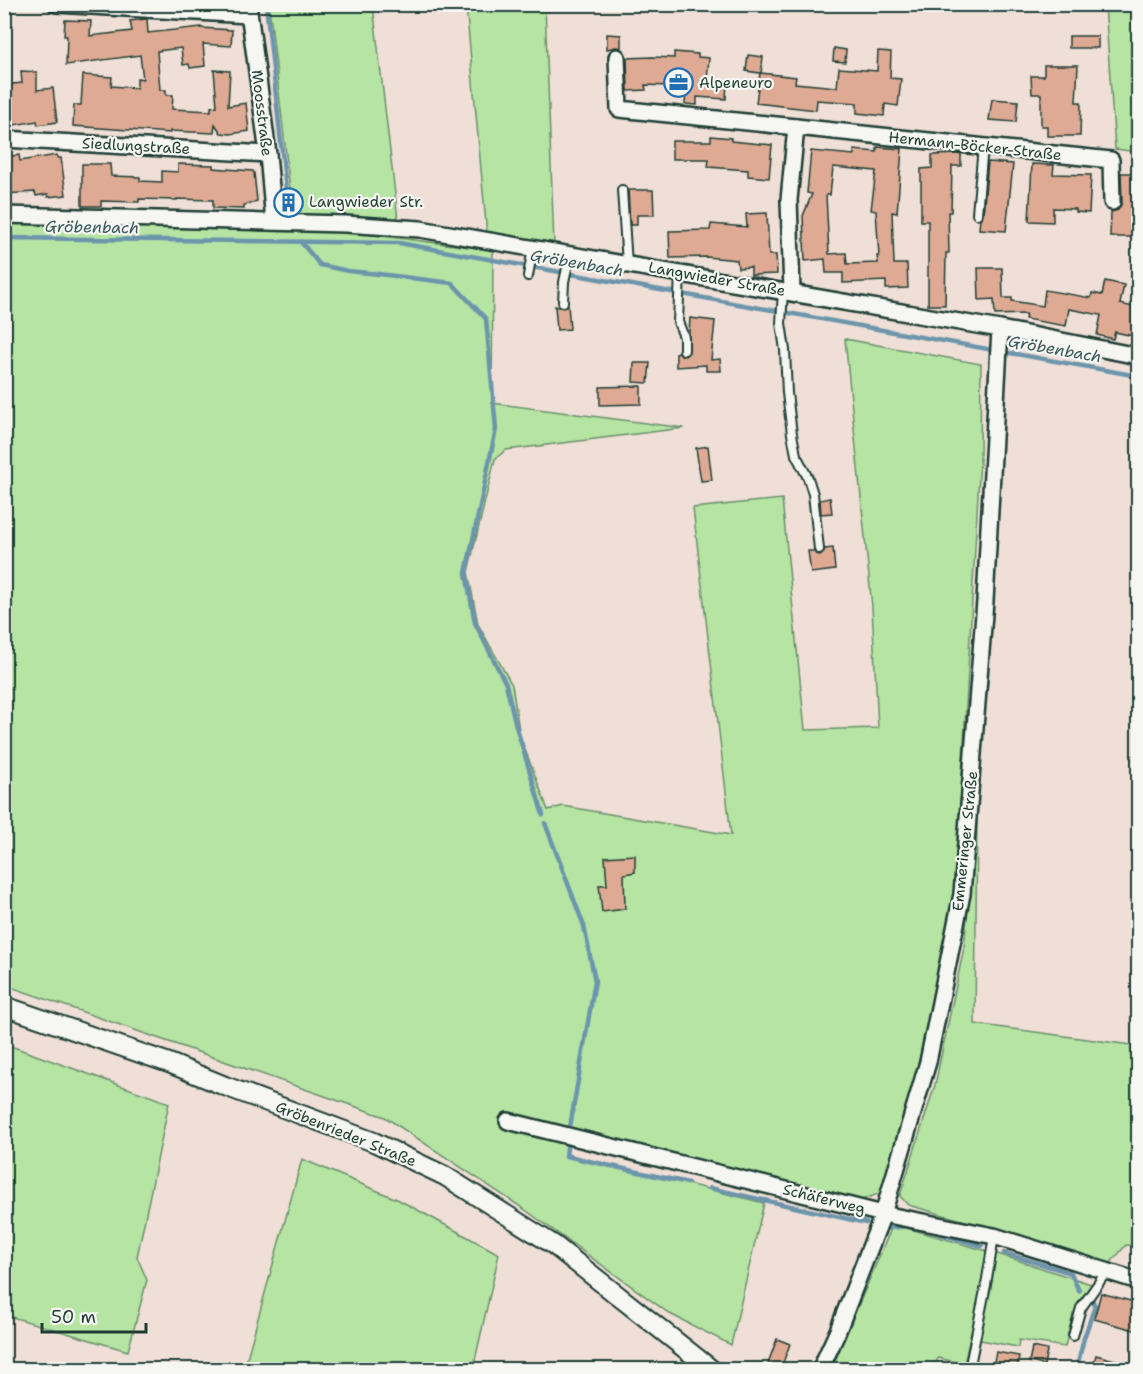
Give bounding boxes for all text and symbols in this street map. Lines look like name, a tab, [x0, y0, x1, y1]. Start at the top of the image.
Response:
office icon: Alpeneuro	[662, 67, 694, 99]
street label: Moosstraße	[247, 69, 277, 157]
place label: Alpeneuro	[699, 73, 773, 93]
street label: Hermann-Böcker-Straße	[888, 127, 1062, 165]
street label: Siedlungstraße	[81, 133, 191, 159]
building icon: Langwieder Str.	[272, 186, 304, 218]
place label: Langwieder Str.	[309, 192, 423, 212]
water label: Gröbenbach	[45, 216, 139, 238]
water label: Gröbenbach	[529, 244, 625, 282]
street label: Langwieder Straße	[647, 257, 787, 301]
water label: Gröbenbach	[1007, 330, 1103, 368]
street label: Emmeringer Straße	[948, 770, 982, 912]
street label: Gröbenrieder Straße	[273, 1097, 419, 1171]
street label: Schäferweg	[781, 1179, 867, 1219]
scale bar	[42, 1296, 146, 1334]
text: 50 m	[51, 1305, 96, 1329]

